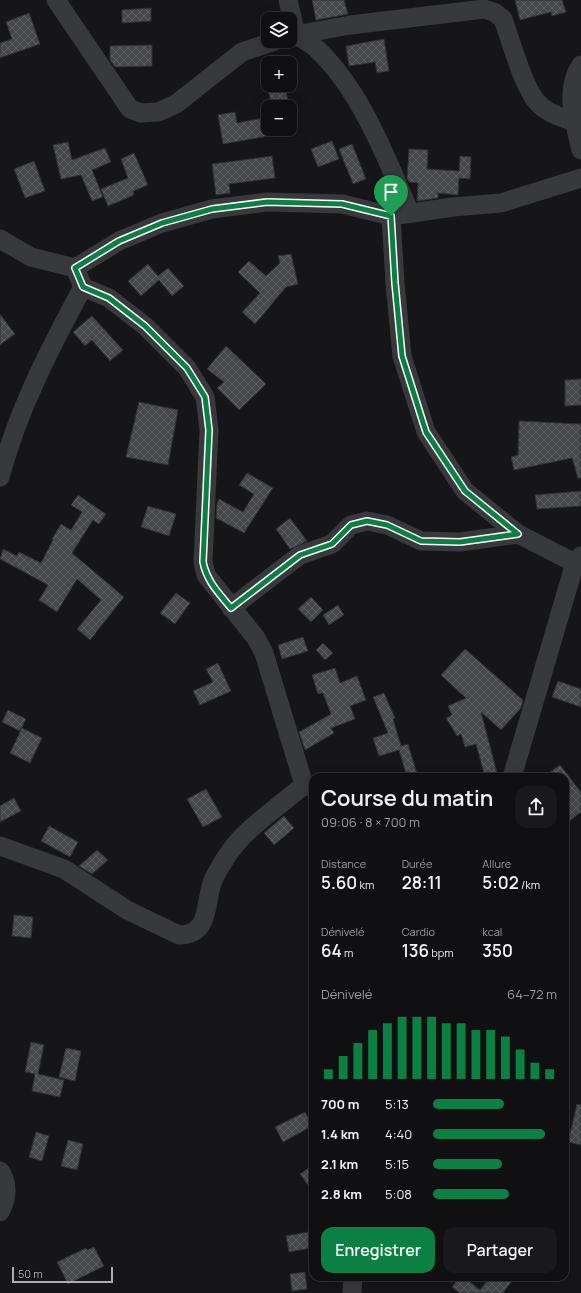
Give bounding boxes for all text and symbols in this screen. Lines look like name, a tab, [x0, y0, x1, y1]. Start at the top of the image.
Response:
map controls	[261, 12, 297, 136]
button: layers	[261, 12, 297, 48]
button: +	[261, 56, 297, 92]
button: −	[261, 100, 297, 136]
pin	[374, 175, 408, 216]
icon: arrive	[380, 181, 402, 203]
text: Course du matin	[321, 783, 493, 813]
button: share	[515, 786, 557, 828]
text: 09:06 · 8 × 700 m	[321, 813, 420, 831]
text: Distance	[321, 856, 366, 871]
text: Durée	[402, 856, 432, 871]
text: Allure	[482, 856, 511, 871]
text: 5.60	[321, 871, 357, 894]
text: 28:11	[402, 871, 442, 894]
text: 5:02	[482, 871, 519, 894]
text: km	[357, 877, 374, 892]
text: /km	[519, 877, 540, 892]
text: Dénivelé	[321, 924, 365, 939]
text: Cardio	[402, 924, 435, 939]
text: kcal	[482, 924, 502, 939]
text: 64	[321, 939, 342, 962]
text: 136	[402, 939, 429, 962]
text: 350	[482, 939, 513, 962]
text: m	[342, 945, 353, 960]
text: bpm	[429, 945, 454, 960]
text: Dénivelé	[321, 985, 372, 1003]
text: 64–72 m	[507, 985, 557, 1003]
text: 700 m	[321, 1095, 359, 1113]
text: 5:13	[385, 1095, 409, 1113]
text: 1.4 km	[321, 1125, 359, 1143]
text: 4:40	[385, 1125, 412, 1143]
text: 2.1 km	[321, 1155, 358, 1173]
text: 5:15	[385, 1155, 409, 1173]
text: 2.8 km	[321, 1185, 362, 1203]
text: 5:08	[385, 1185, 412, 1203]
button: Enregistrer	[321, 1227, 435, 1273]
button: Partager	[443, 1227, 557, 1273]
scale bar	[12, 1265, 113, 1284]
text: 50 m	[18, 1266, 43, 1281]

